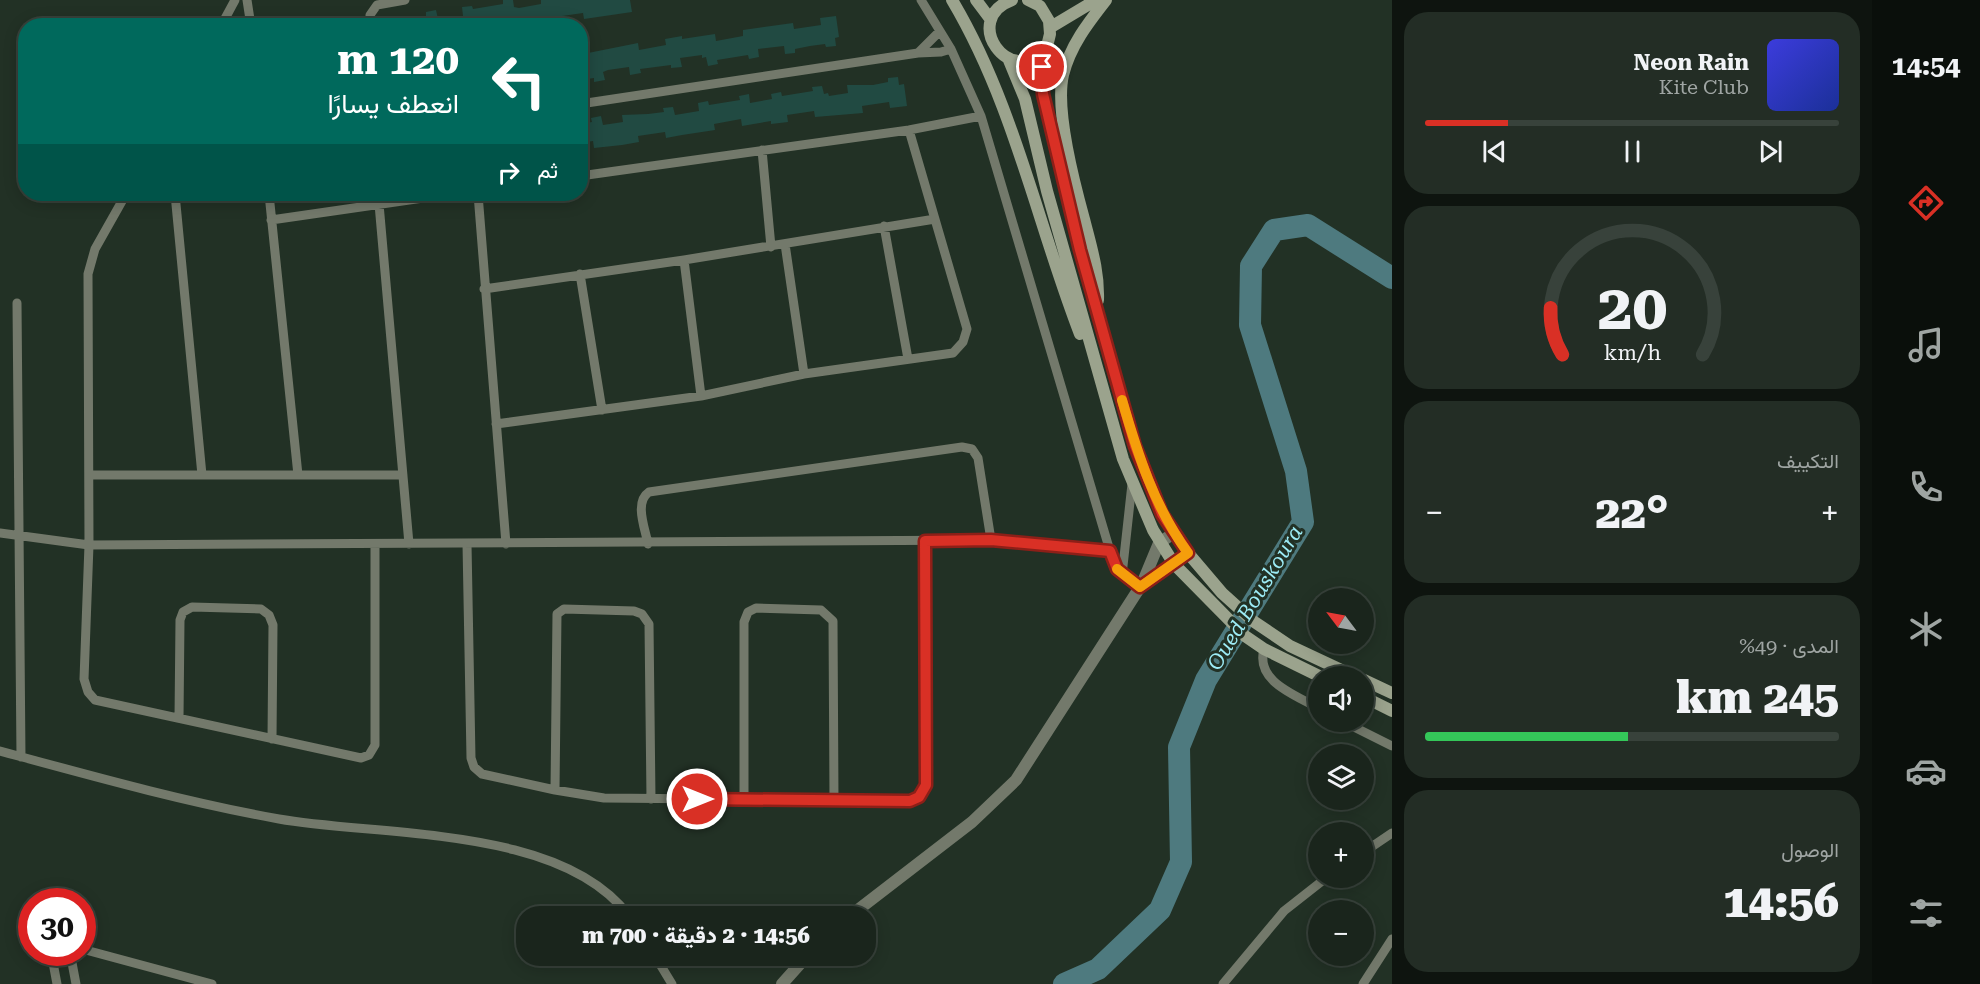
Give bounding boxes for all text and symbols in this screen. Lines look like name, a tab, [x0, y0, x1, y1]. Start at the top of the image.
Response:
text: 120 m	[337, 35, 459, 84]
pin	[1016, 41, 1067, 92]
icon: left	[480, 42, 558, 120]
icon: arrive	[1025, 50, 1058, 83]
text: Neon Rain	[1634, 50, 1749, 75]
text: 14:54	[1892, 50, 1960, 82]
text: Kite Club	[1659, 75, 1749, 99]
text: انعطف يسارًا	[328, 88, 459, 120]
icon: previous	[1478, 135, 1511, 168]
icon: pause	[1616, 135, 1649, 168]
icon: next	[1754, 135, 1787, 168]
icon: right	[492, 156, 525, 189]
text: ثم	[537, 158, 558, 183]
icon: directions	[1905, 182, 1947, 224]
text: 20	[1597, 271, 1667, 344]
icon: music	[1905, 324, 1947, 366]
text: km/h	[1603, 340, 1661, 365]
text: التكييف	[1777, 449, 1839, 473]
icon: phone	[1905, 466, 1947, 508]
text: 22°	[1596, 486, 1669, 539]
text: −	[1425, 493, 1443, 532]
text: +	[1821, 493, 1839, 532]
water label: Oued Bouskoura	[1202, 521, 1308, 675]
north arrow	[1308, 588, 1374, 654]
map controls	[1308, 588, 1374, 966]
icon: climate	[1905, 608, 1947, 650]
text: المدى · 49%	[1739, 634, 1839, 658]
button: sound	[1308, 666, 1374, 732]
text: 245 km	[1676, 671, 1839, 724]
button: layers	[1308, 744, 1374, 810]
icon: car	[1905, 750, 1947, 792]
position arrow	[665, 767, 729, 831]
button: +	[1308, 822, 1374, 888]
text: الوصول	[1781, 838, 1839, 862]
text: 14:56	[1723, 875, 1839, 928]
speed limit sign: 30	[18, 888, 96, 966]
icon: filters	[1905, 892, 1947, 934]
button: −	[1308, 900, 1374, 966]
text: 14:56 · 2 دقيقة · 700 m	[582, 923, 810, 948]

